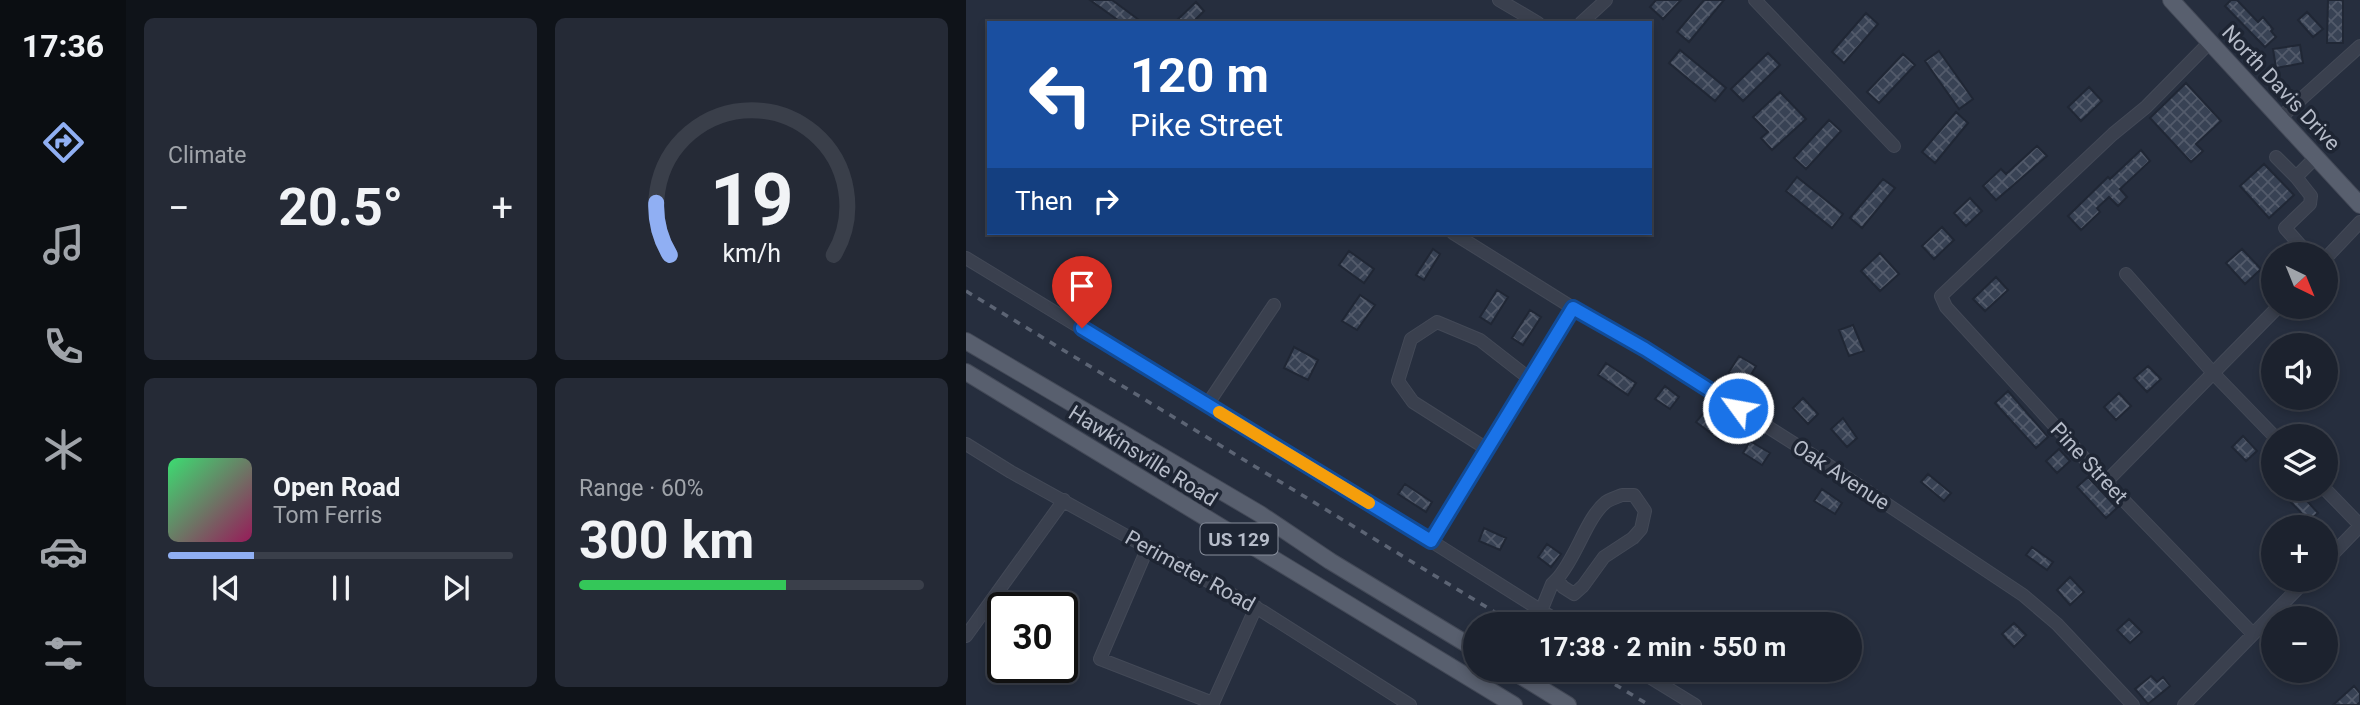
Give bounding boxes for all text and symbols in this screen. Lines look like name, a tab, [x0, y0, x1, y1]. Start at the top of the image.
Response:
street label: North Davis Drive	[2217, 21, 2345, 155]
text: 17:36	[22, 27, 104, 65]
text: 120 m	[1130, 47, 1269, 104]
icon: left	[1015, 49, 1106, 140]
text: Pike Street	[1130, 106, 1283, 144]
icon: directions	[39, 118, 88, 167]
text: Climate	[168, 142, 247, 169]
text: 19	[710, 157, 793, 243]
text: 20.5°	[278, 177, 403, 238]
icon: right	[1087, 182, 1125, 220]
text: −	[168, 186, 190, 230]
text: +	[491, 186, 513, 230]
text: Then	[1015, 186, 1073, 216]
icon: music	[39, 220, 88, 269]
text: km/h	[722, 239, 781, 268]
north arrow	[2261, 242, 2338, 318]
map controls	[2261, 242, 2338, 683]
pin	[1052, 256, 1112, 328]
icon: arrive	[1063, 267, 1101, 305]
icon: phone	[39, 322, 88, 371]
button: sound	[2261, 333, 2338, 410]
position arrow	[1701, 371, 1775, 445]
street label: Hawkinsville Road	[1064, 401, 1222, 511]
street label: Pine Street	[2046, 418, 2133, 508]
button: layers	[2261, 424, 2338, 501]
icon: climate	[39, 425, 88, 474]
street label: Oak Avenue	[1788, 435, 1894, 515]
text: Open Road	[273, 472, 401, 502]
text: Range · 60%	[579, 475, 704, 502]
text: Tom Ferris	[273, 502, 382, 529]
text: 300 km	[579, 510, 754, 571]
button: +	[2261, 515, 2338, 592]
road number: US 129	[1200, 524, 1278, 554]
street label: Perimeter Road	[1121, 525, 1259, 617]
icon: car	[39, 527, 88, 576]
icon: previous	[207, 569, 245, 607]
icon: pause	[322, 569, 360, 607]
icon: next	[437, 569, 475, 607]
speed limit sign: 30	[987, 592, 1078, 683]
button: −	[2261, 606, 2338, 683]
icon: filters	[39, 629, 88, 678]
text: 17:38 · 2 min · 550 m	[1539, 632, 1786, 662]

